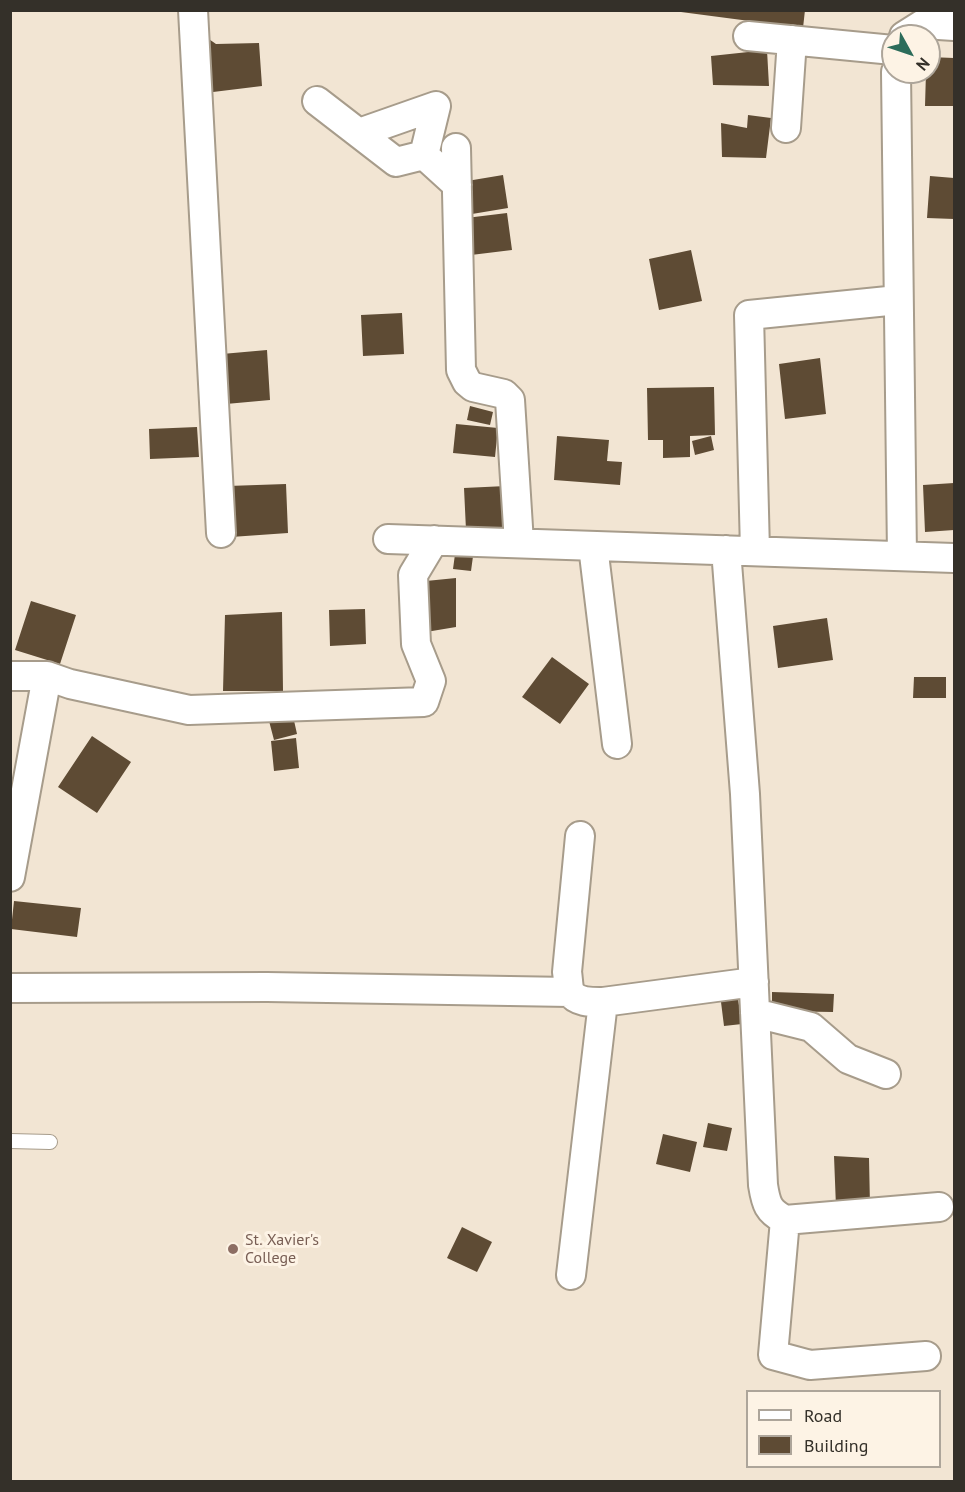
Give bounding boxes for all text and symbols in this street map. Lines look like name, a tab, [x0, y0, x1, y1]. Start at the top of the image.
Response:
north arrow	[881, 24, 941, 84]
text: N	[912, 54, 934, 75]
place label: St. Xavier's College	[245, 1230, 319, 1268]
marker: St. Xavier's College	[226, 1242, 240, 1256]
legend	[746, 1390, 941, 1468]
text: Road	[804, 1404, 842, 1427]
text: Building	[804, 1434, 868, 1457]

